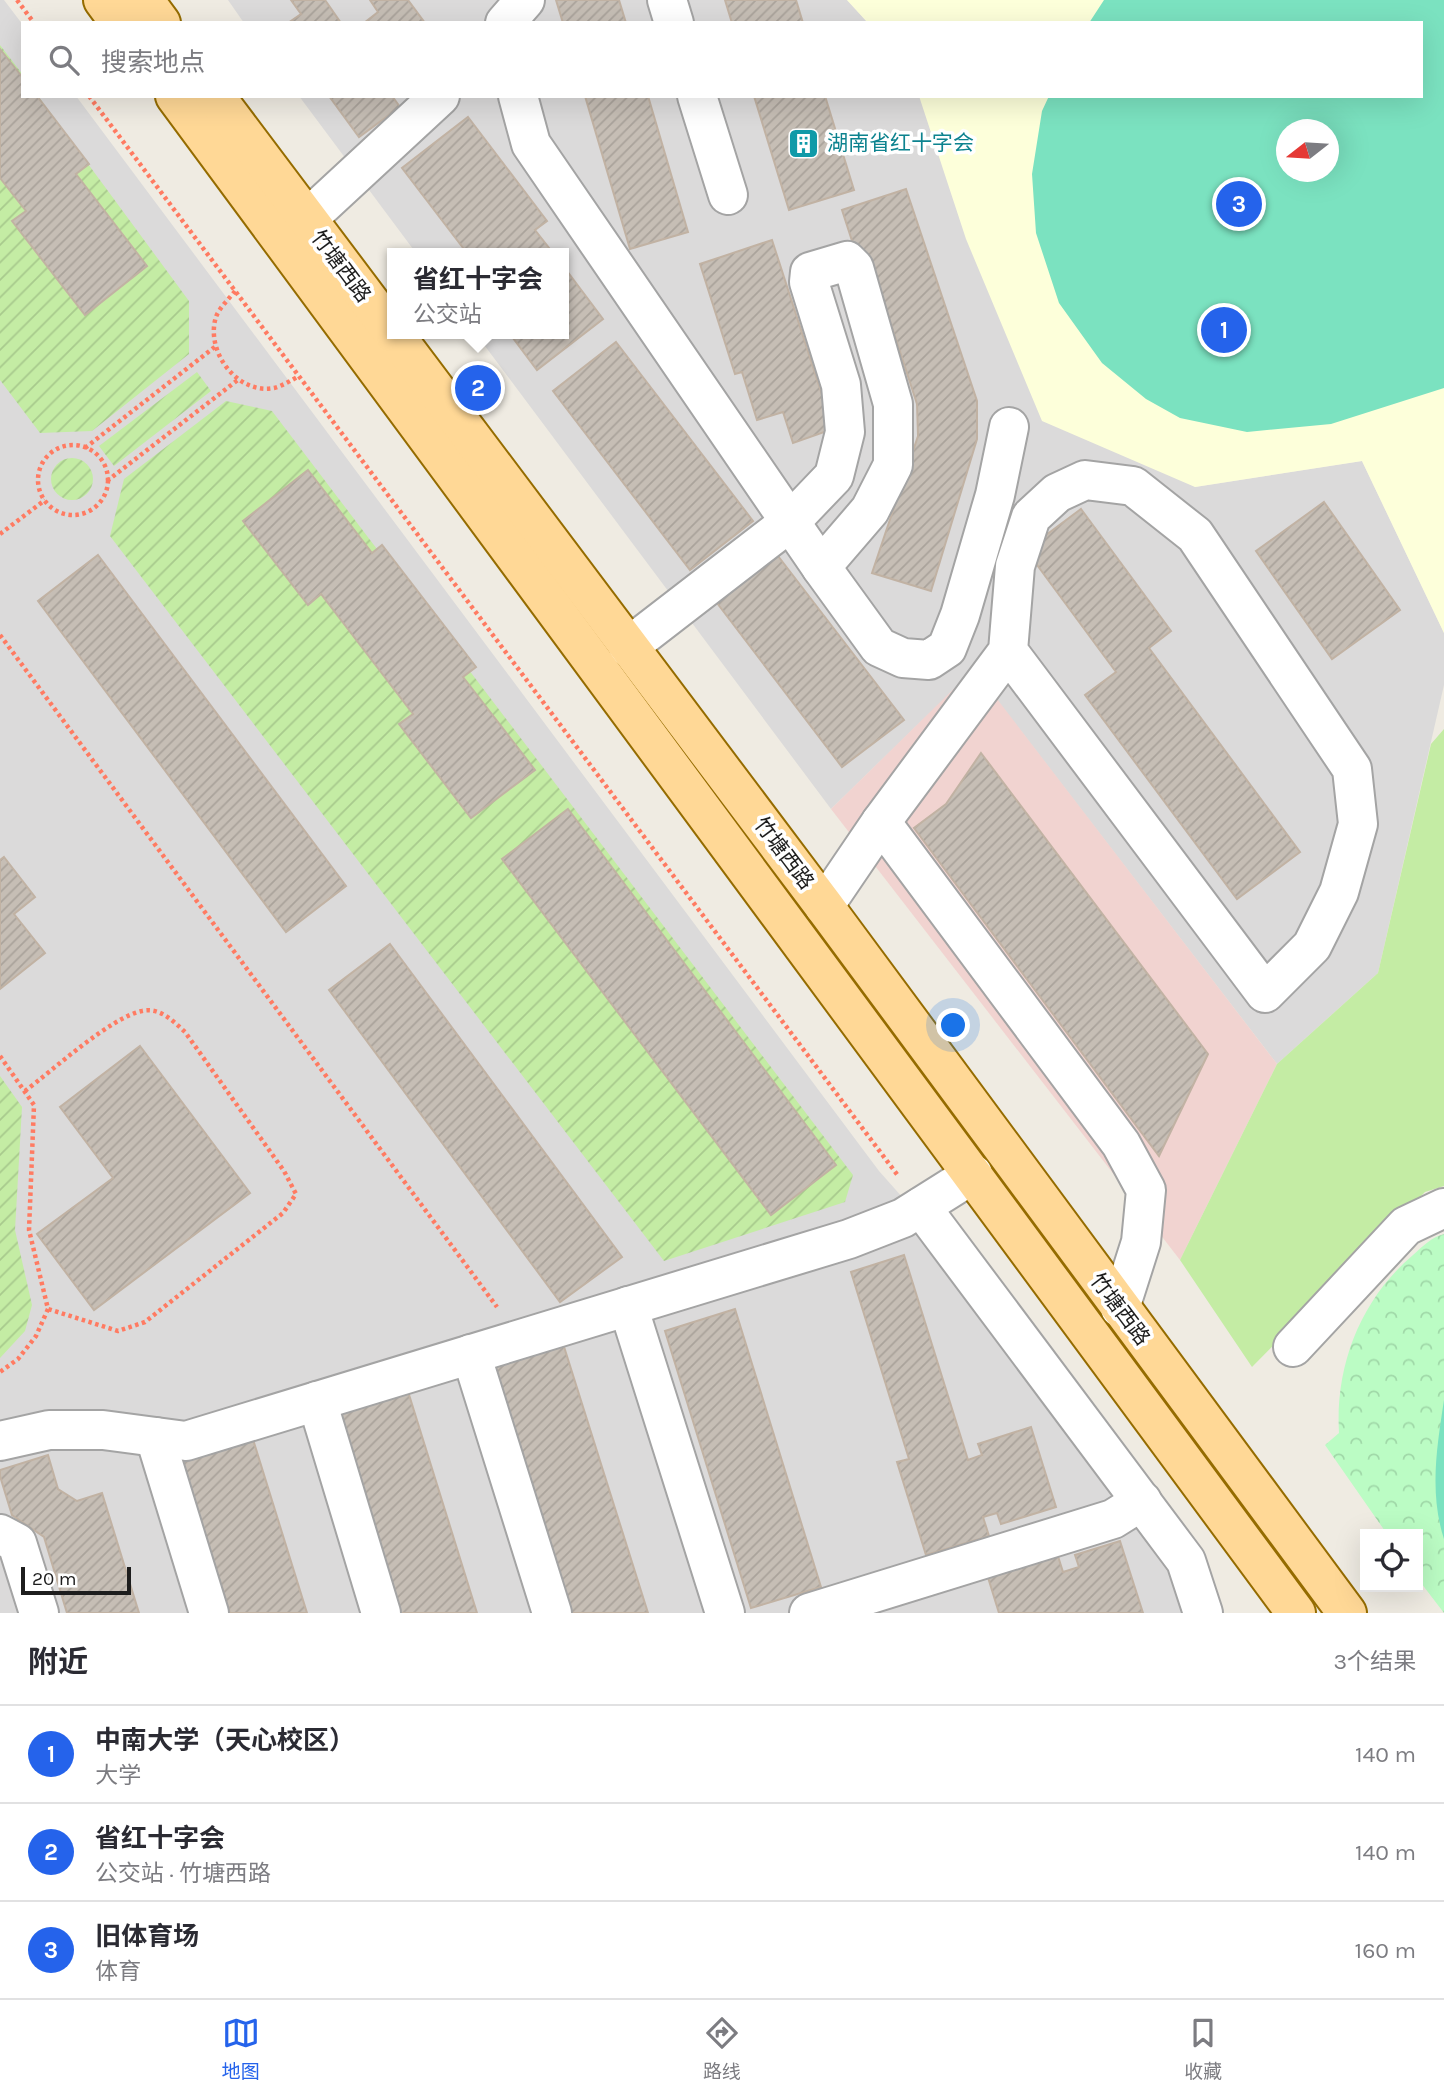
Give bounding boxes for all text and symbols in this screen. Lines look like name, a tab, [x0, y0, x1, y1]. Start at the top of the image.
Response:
search box	[21, 21, 1423, 98]
icon: search	[45, 41, 83, 79]
text: 搜索地点	[101, 47, 205, 78]
north arrow	[1276, 119, 1339, 182]
building icon: 湖南省红十字会	[787, 126, 821, 160]
place label: 湖南省红十字会	[827, 131, 974, 155]
pin: 3	[1216, 178, 1262, 230]
street label: 竹塘西路	[306, 225, 376, 307]
popup	[387, 248, 569, 339]
text: 省红十字会	[413, 264, 543, 295]
text: 公交站	[413, 301, 482, 328]
pin: 1	[1201, 304, 1247, 356]
pin: 2	[455, 362, 501, 414]
street label: 竹塘西路	[749, 812, 819, 894]
your location	[936, 1008, 970, 1042]
street label: 竹塘西路	[1085, 1268, 1155, 1350]
map controls	[1360, 1529, 1423, 1592]
button: locate	[1360, 1529, 1423, 1592]
scale bar	[21, 1564, 131, 1596]
text: 20 m	[32, 1568, 77, 1590]
text: 附近	[28, 1644, 88, 1680]
text: 3个结果	[1333, 1648, 1416, 1675]
text: 中南大学（天心校区）	[95, 1725, 355, 1756]
text: 1	[47, 1741, 55, 1768]
text: 140 m	[1355, 1741, 1416, 1768]
text: 大学	[95, 1762, 141, 1789]
text: 省红十字会	[95, 1823, 225, 1854]
text: 2	[44, 1839, 58, 1866]
text: 140 m	[1355, 1839, 1416, 1866]
text: 公交站 · 竹塘西路	[95, 1860, 271, 1887]
text: 旧体育场	[95, 1921, 199, 1952]
text: 3	[44, 1937, 58, 1964]
text: 160 m	[1355, 1937, 1416, 1964]
text: 体育	[95, 1958, 141, 1985]
tab: 地图	[222, 2014, 260, 2083]
tab: 路线	[703, 2014, 741, 2083]
tab: 收藏	[1184, 2014, 1222, 2083]

